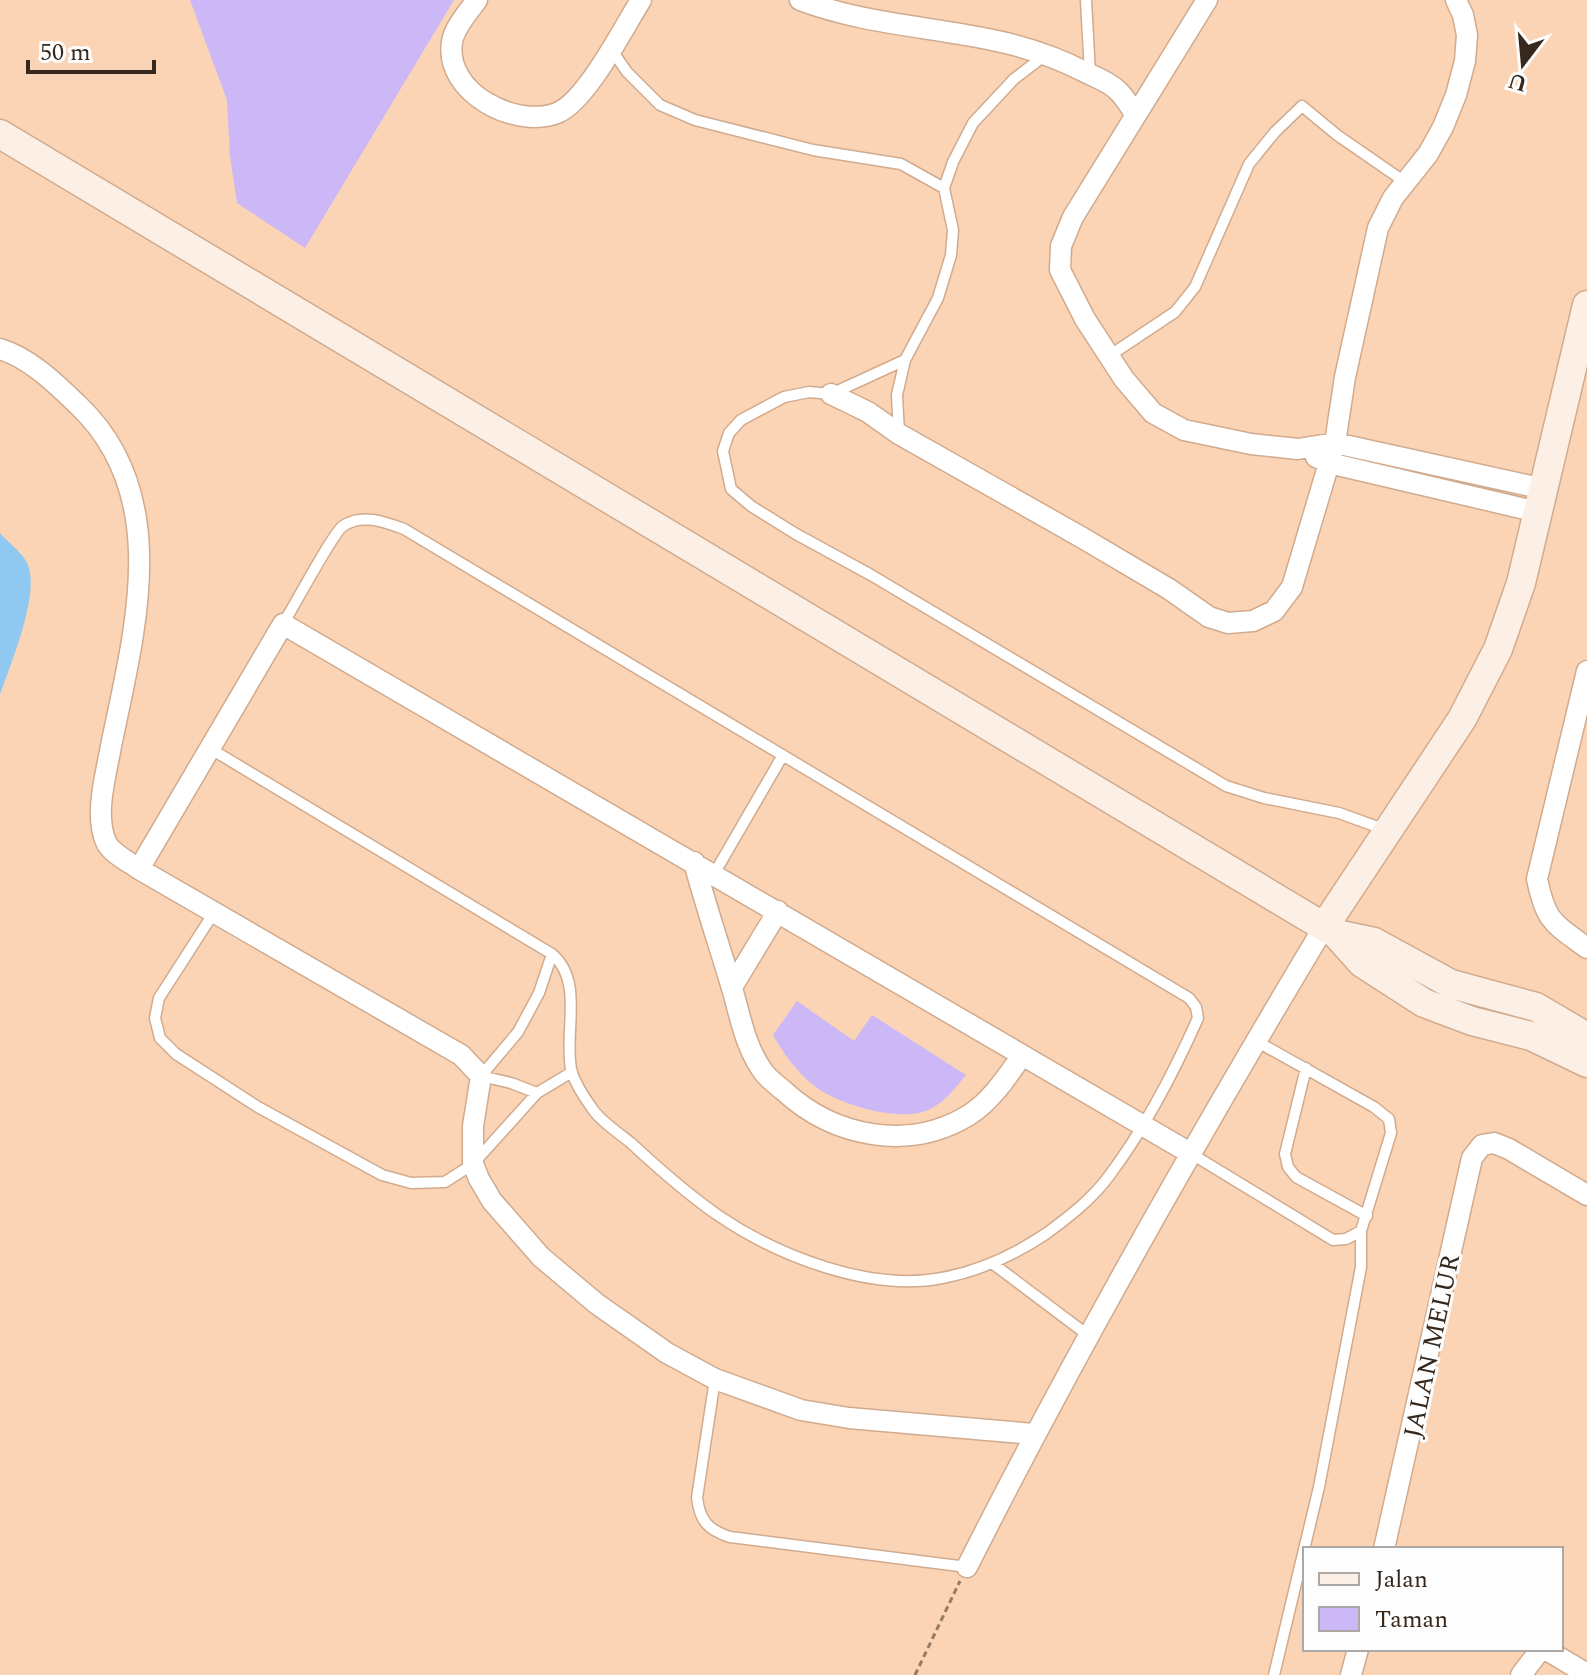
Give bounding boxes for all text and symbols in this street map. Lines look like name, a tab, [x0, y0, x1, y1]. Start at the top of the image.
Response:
scale bar	[28, 24, 154, 74]
north arrow	[1483, 24, 1563, 104]
text: 50 m	[40, 35, 91, 71]
text: U	[1504, 63, 1531, 100]
street label: JALAN MELUR	[1393, 1250, 1471, 1442]
legend	[1303, 1547, 1563, 1651]
text: Jalan	[1375, 1562, 1428, 1598]
text: Taman	[1375, 1602, 1448, 1638]

